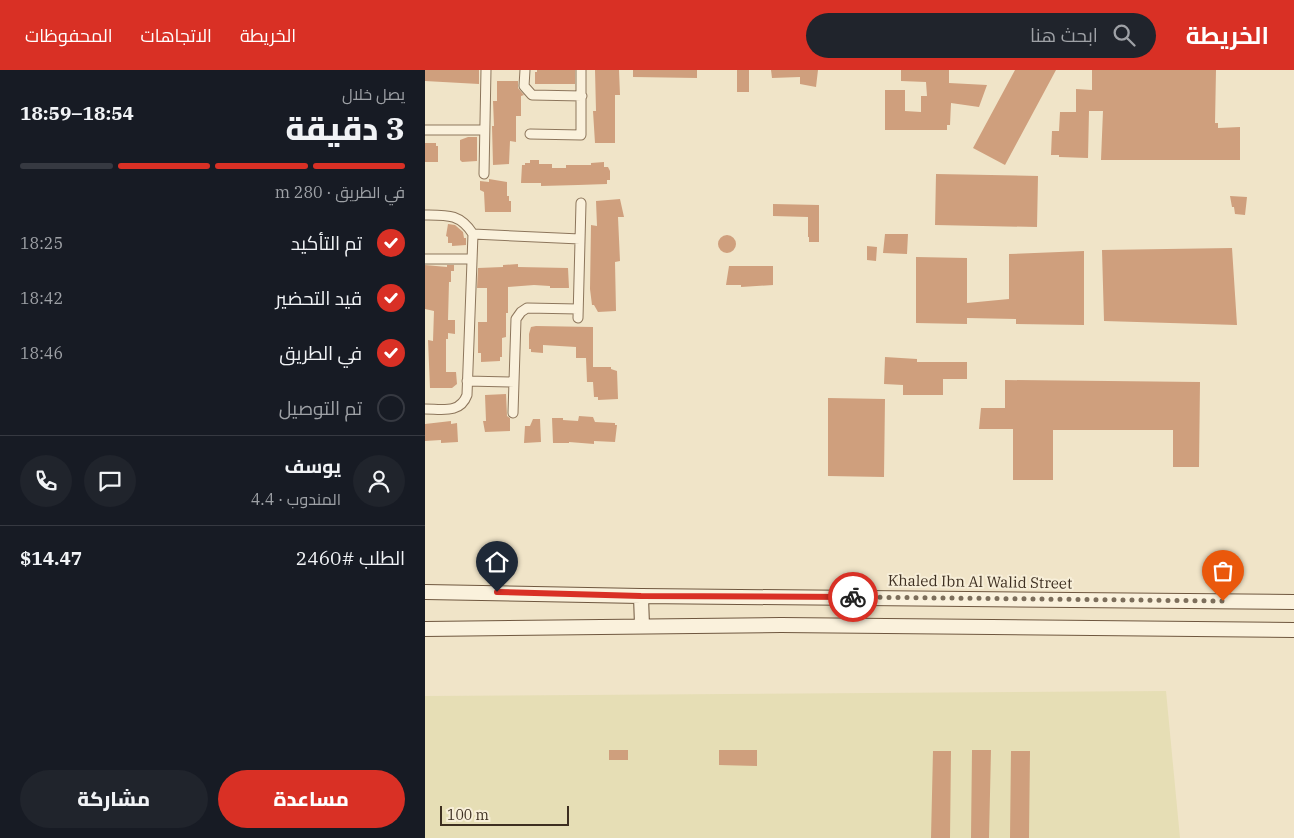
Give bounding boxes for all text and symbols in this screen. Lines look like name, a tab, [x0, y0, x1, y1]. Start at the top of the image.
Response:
search box	[806, 13, 1156, 58]
text: الخريطة	[1186, 19, 1269, 51]
icon: search	[1110, 21, 1138, 49]
text: ابحث هنا	[1030, 23, 1098, 47]
text: المحفوظات	[25, 24, 113, 47]
text: الاتجاهات	[141, 24, 212, 47]
text: الخريطة	[240, 24, 296, 47]
text: يصل خلال	[342, 84, 405, 104]
text: 18:54–18:59	[20, 101, 134, 125]
text: 3 دقيقة	[285, 107, 405, 149]
text: في الطريق · 280 m	[275, 182, 405, 202]
icon: check	[377, 229, 405, 257]
text: تم التأكيد	[291, 231, 362, 255]
text: 18:25	[20, 233, 63, 253]
icon: check	[377, 284, 405, 312]
text: قيد التحضير	[275, 286, 362, 310]
text: 18:42	[20, 288, 63, 308]
icon: check	[377, 339, 405, 367]
text: في الطريق	[279, 341, 362, 365]
text: 18:46	[20, 343, 63, 363]
text: تم التوصيل	[279, 396, 362, 420]
text: يوسف	[285, 454, 341, 478]
button: phone	[20, 455, 72, 507]
button: chat	[84, 455, 136, 507]
button: person	[353, 455, 405, 507]
text: المندوب · 4.4	[251, 489, 341, 509]
pin	[476, 541, 518, 592]
text: $14.47	[20, 546, 82, 570]
text: الطلب #2460	[296, 546, 405, 570]
icon: home	[483, 548, 511, 576]
pin	[1202, 550, 1244, 601]
icon: bag	[1209, 557, 1237, 585]
street label: Khaled Ibn Al Walid Street	[888, 570, 1072, 593]
courier	[828, 572, 878, 622]
icon: bike	[839, 583, 867, 611]
button: مشاركة	[20, 770, 208, 828]
button: مساعدة	[218, 770, 405, 828]
scale bar	[440, 803, 569, 826]
text: 100 m	[447, 806, 489, 824]

